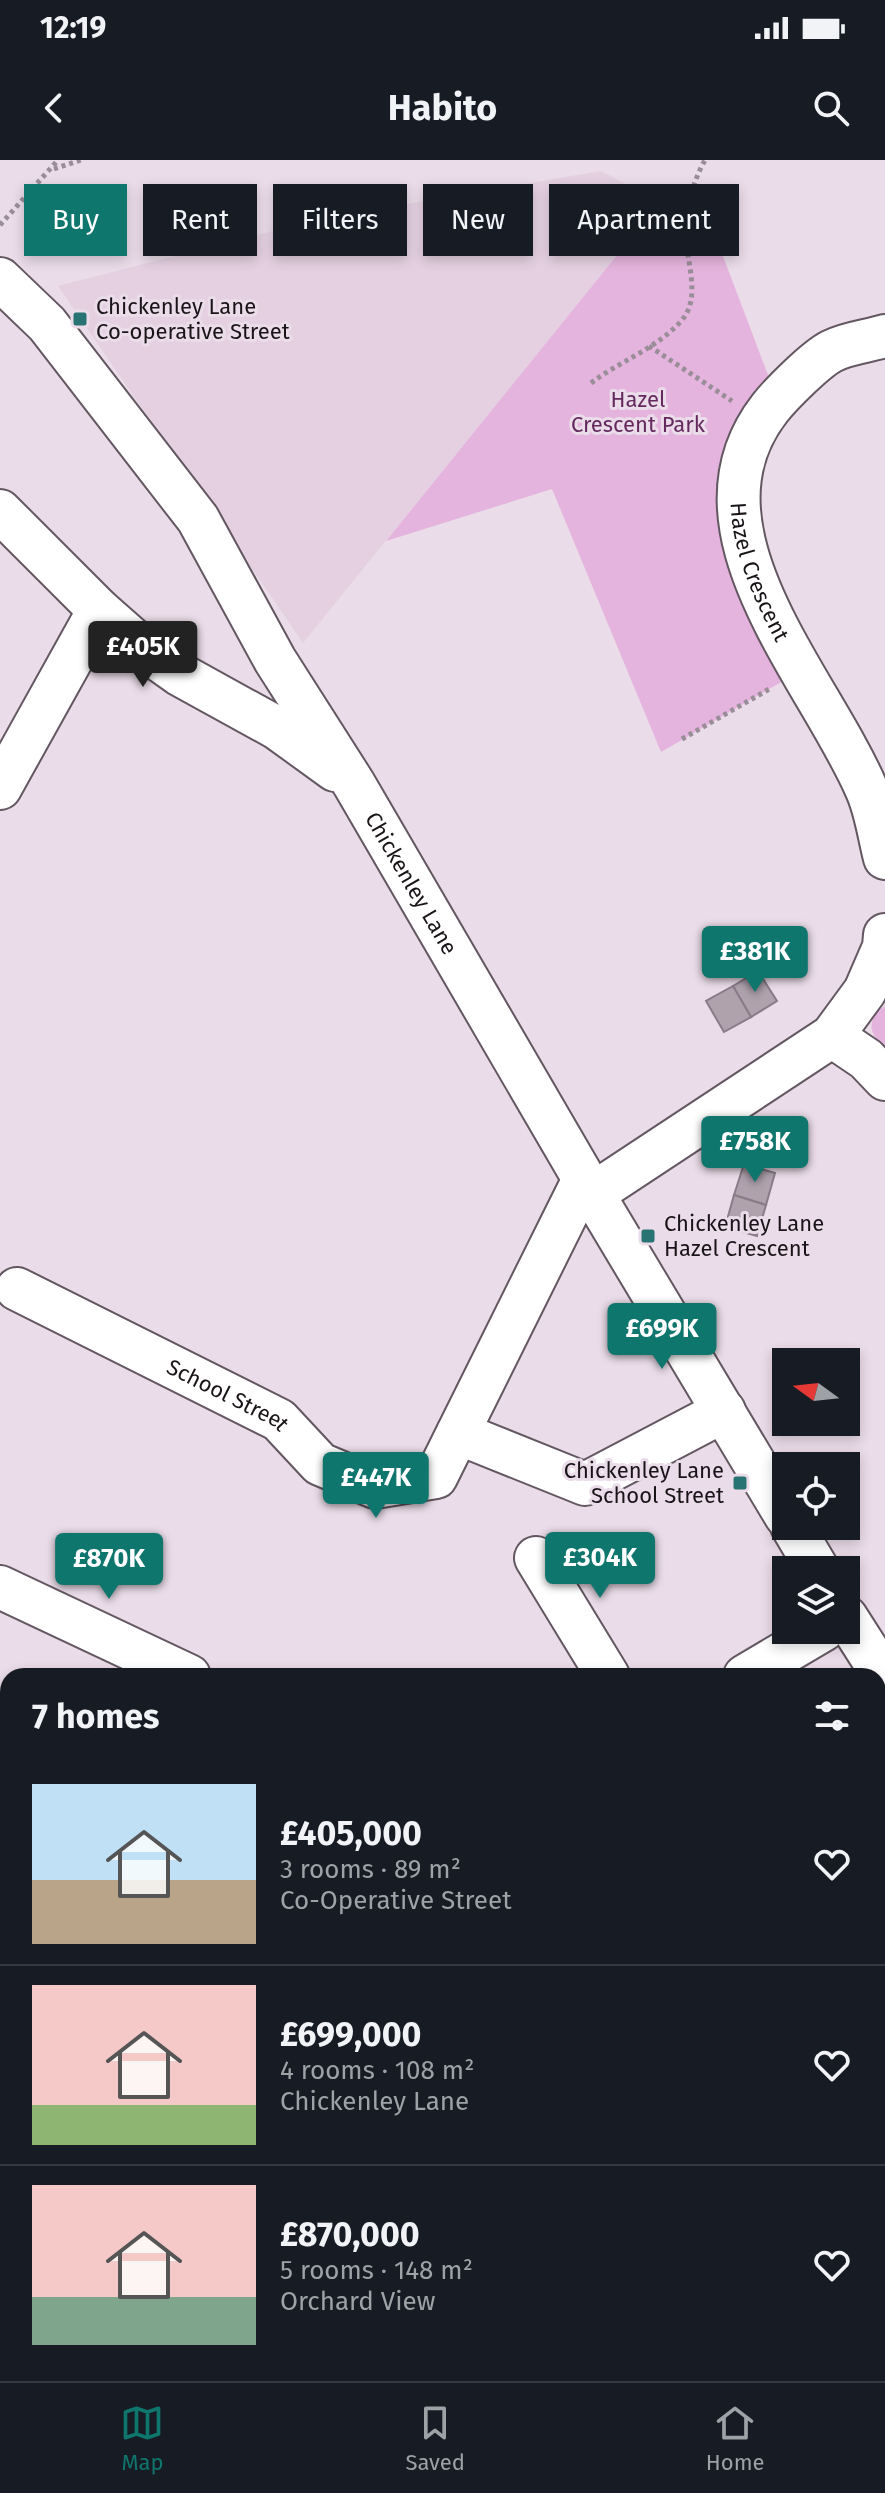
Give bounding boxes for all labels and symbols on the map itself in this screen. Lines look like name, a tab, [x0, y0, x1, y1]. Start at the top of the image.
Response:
place label: Chickenley Lane Co-operative Street	[96, 293, 290, 345]
marker: Chickenley Lane Co-operative Street	[71, 310, 89, 328]
park label: Hazel Crescent Park	[571, 386, 706, 438]
street label: Hazel Crescent	[725, 501, 796, 646]
pin: £405K	[87, 621, 199, 689]
street label: Chickenley Lane	[360, 807, 464, 959]
pin: £381K	[699, 926, 811, 994]
pin: £758K	[699, 1116, 811, 1184]
place label: Chickenley Lane Hazel Crescent	[664, 1210, 824, 1262]
marker: Chickenley Lane Hazel Crescent	[639, 1227, 657, 1245]
pin: £699K	[606, 1303, 718, 1371]
north arrow	[772, 1348, 860, 1436]
street label: School Street	[162, 1353, 296, 1436]
pin: £447K	[320, 1452, 432, 1520]
place label: Chickenley Lane School Street	[564, 1457, 724, 1509]
marker: Chickenley Lane School Street	[731, 1474, 749, 1492]
pin: £304K	[544, 1532, 656, 1600]
pin: £870K	[53, 1533, 165, 1601]

